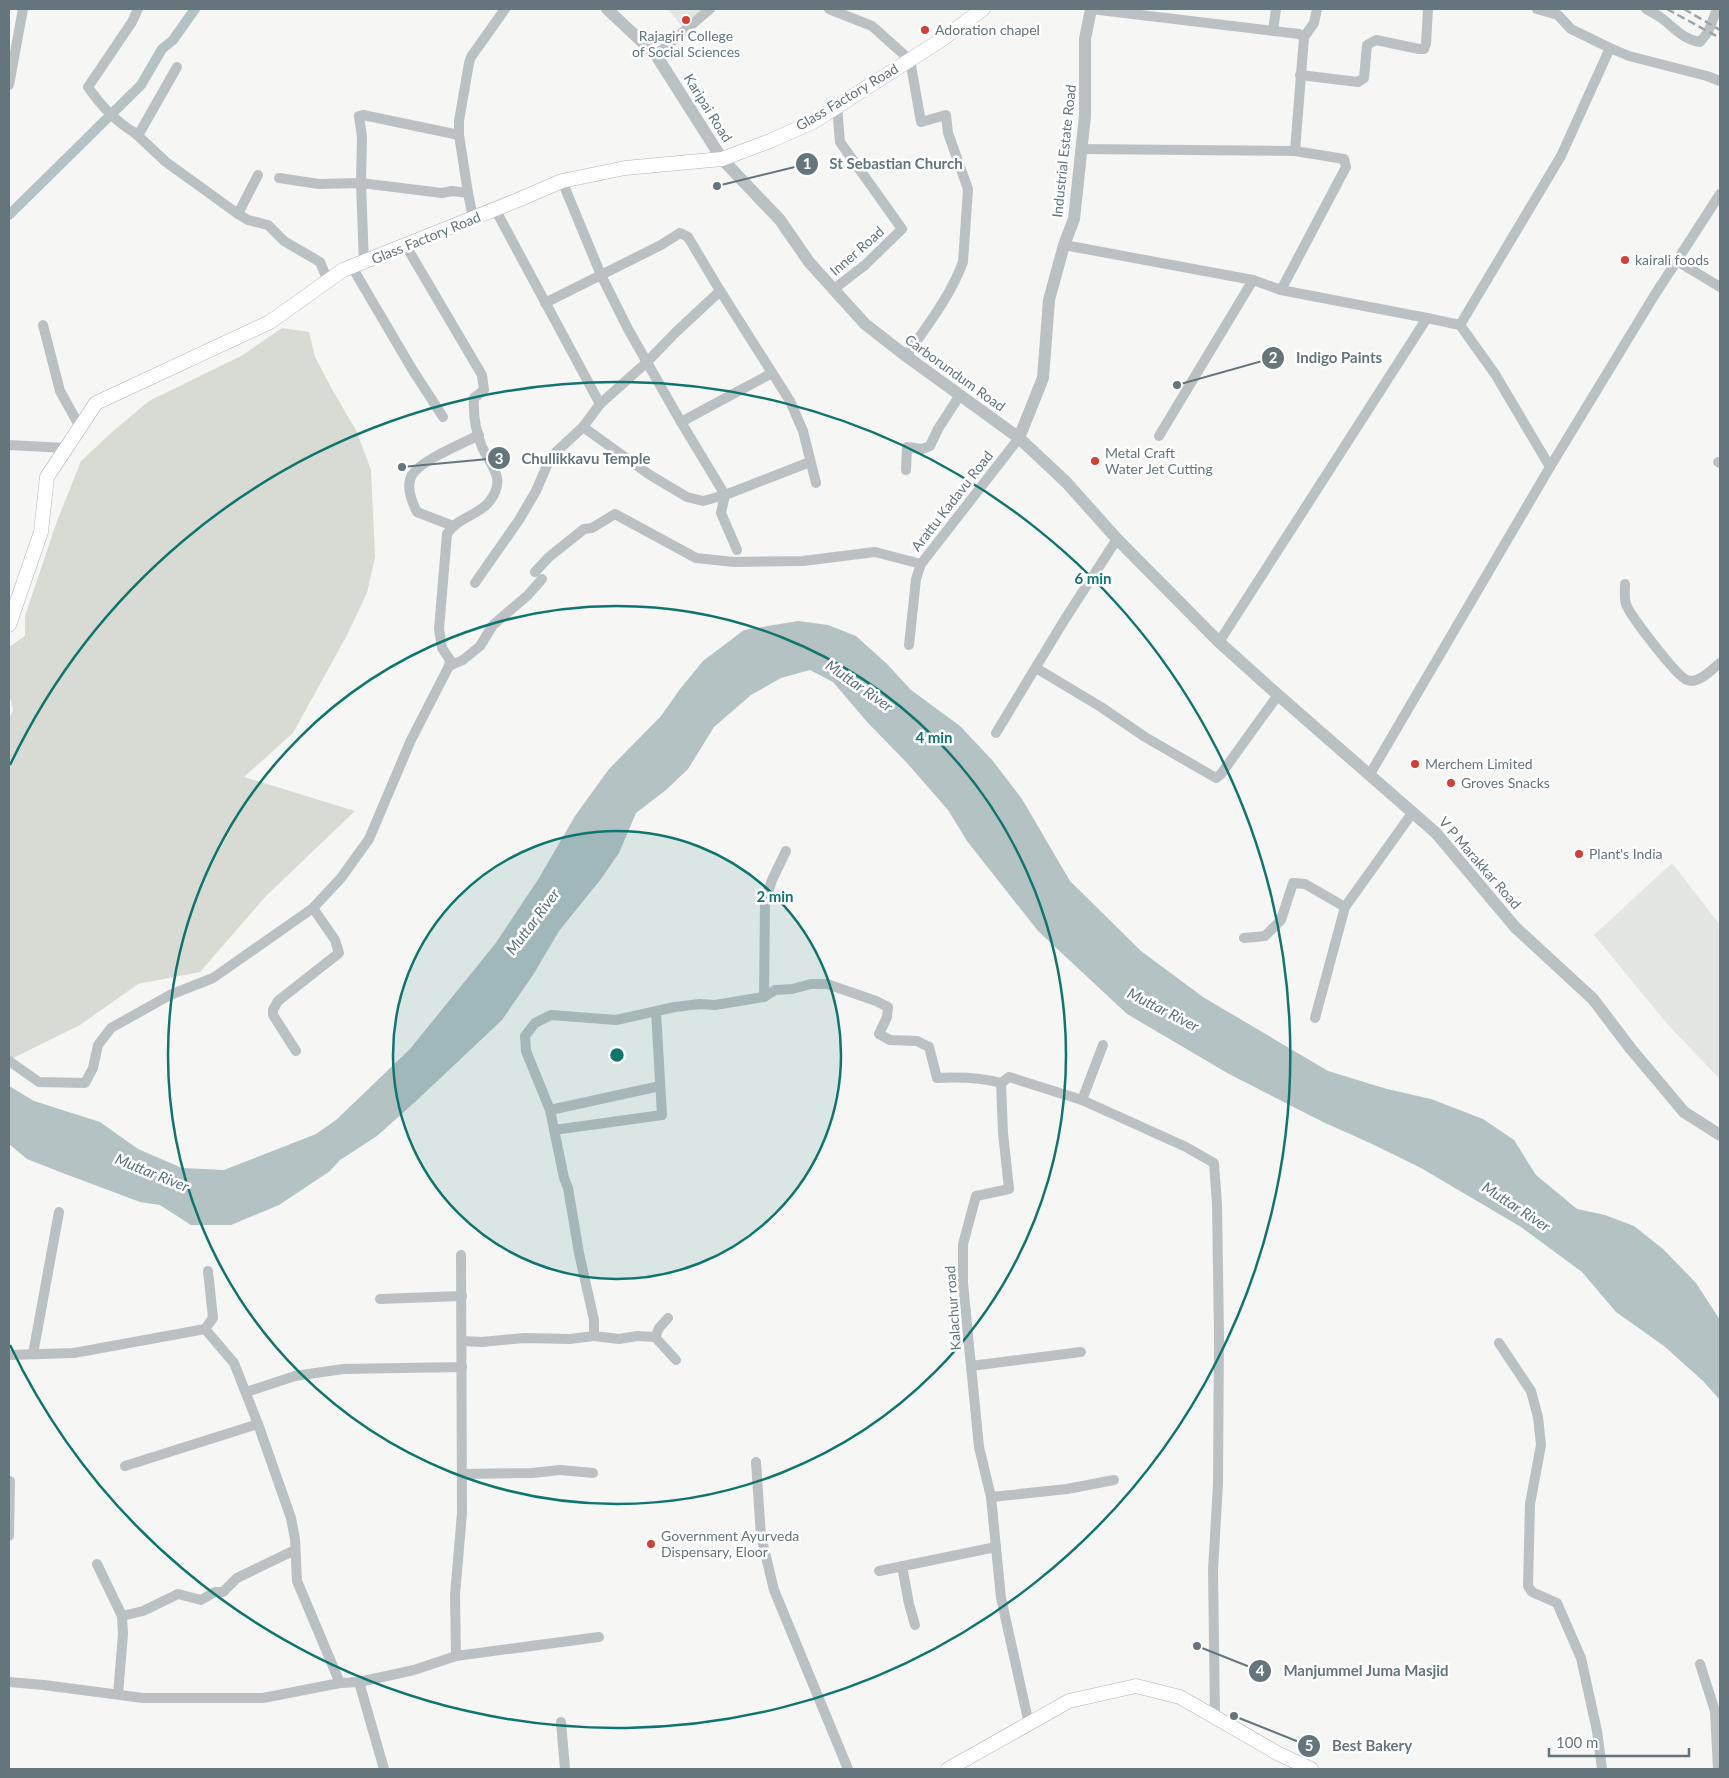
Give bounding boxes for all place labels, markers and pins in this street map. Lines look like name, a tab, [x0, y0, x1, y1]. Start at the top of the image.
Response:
marker: Rajagiri College of Social Sciences	[680, 14, 692, 26]
place label: Adoration chapel	[935, 21, 1040, 38]
marker: Adoration chapel	[919, 24, 931, 36]
place label: Rajagiri College of Social Sciences	[632, 27, 740, 60]
callout: St Sebastian Church	[794, 149, 972, 179]
place label: kairali foods	[1635, 251, 1709, 268]
marker: kairali foods	[1619, 254, 1631, 266]
callout: Indigo Paints	[1261, 343, 1392, 373]
callout: Chullikkavu Temple	[486, 443, 661, 473]
place label: Metal Craft Water Jet Cutting	[1105, 444, 1213, 477]
marker: Metal Craft Water Jet Cutting	[1089, 455, 1101, 467]
place label: Merchem Limited	[1425, 755, 1533, 772]
marker: Merchem Limited	[1409, 758, 1421, 770]
place label: Groves Snacks	[1461, 774, 1550, 791]
marker: Groves Snacks	[1445, 777, 1457, 789]
place label: Plant's India	[1589, 845, 1663, 862]
marker: Plant's India	[1573, 848, 1585, 860]
centre of rings	[608, 1046, 626, 1064]
place label: Government Ayurveda Dispensary, Eloor	[661, 1527, 799, 1560]
marker: Government Ayurveda Dispensary, Eloor	[645, 1538, 657, 1550]
callout: Manjummel Juma Masjid	[1248, 1656, 1459, 1686]
callout: Best Bakery	[1297, 1731, 1422, 1761]

